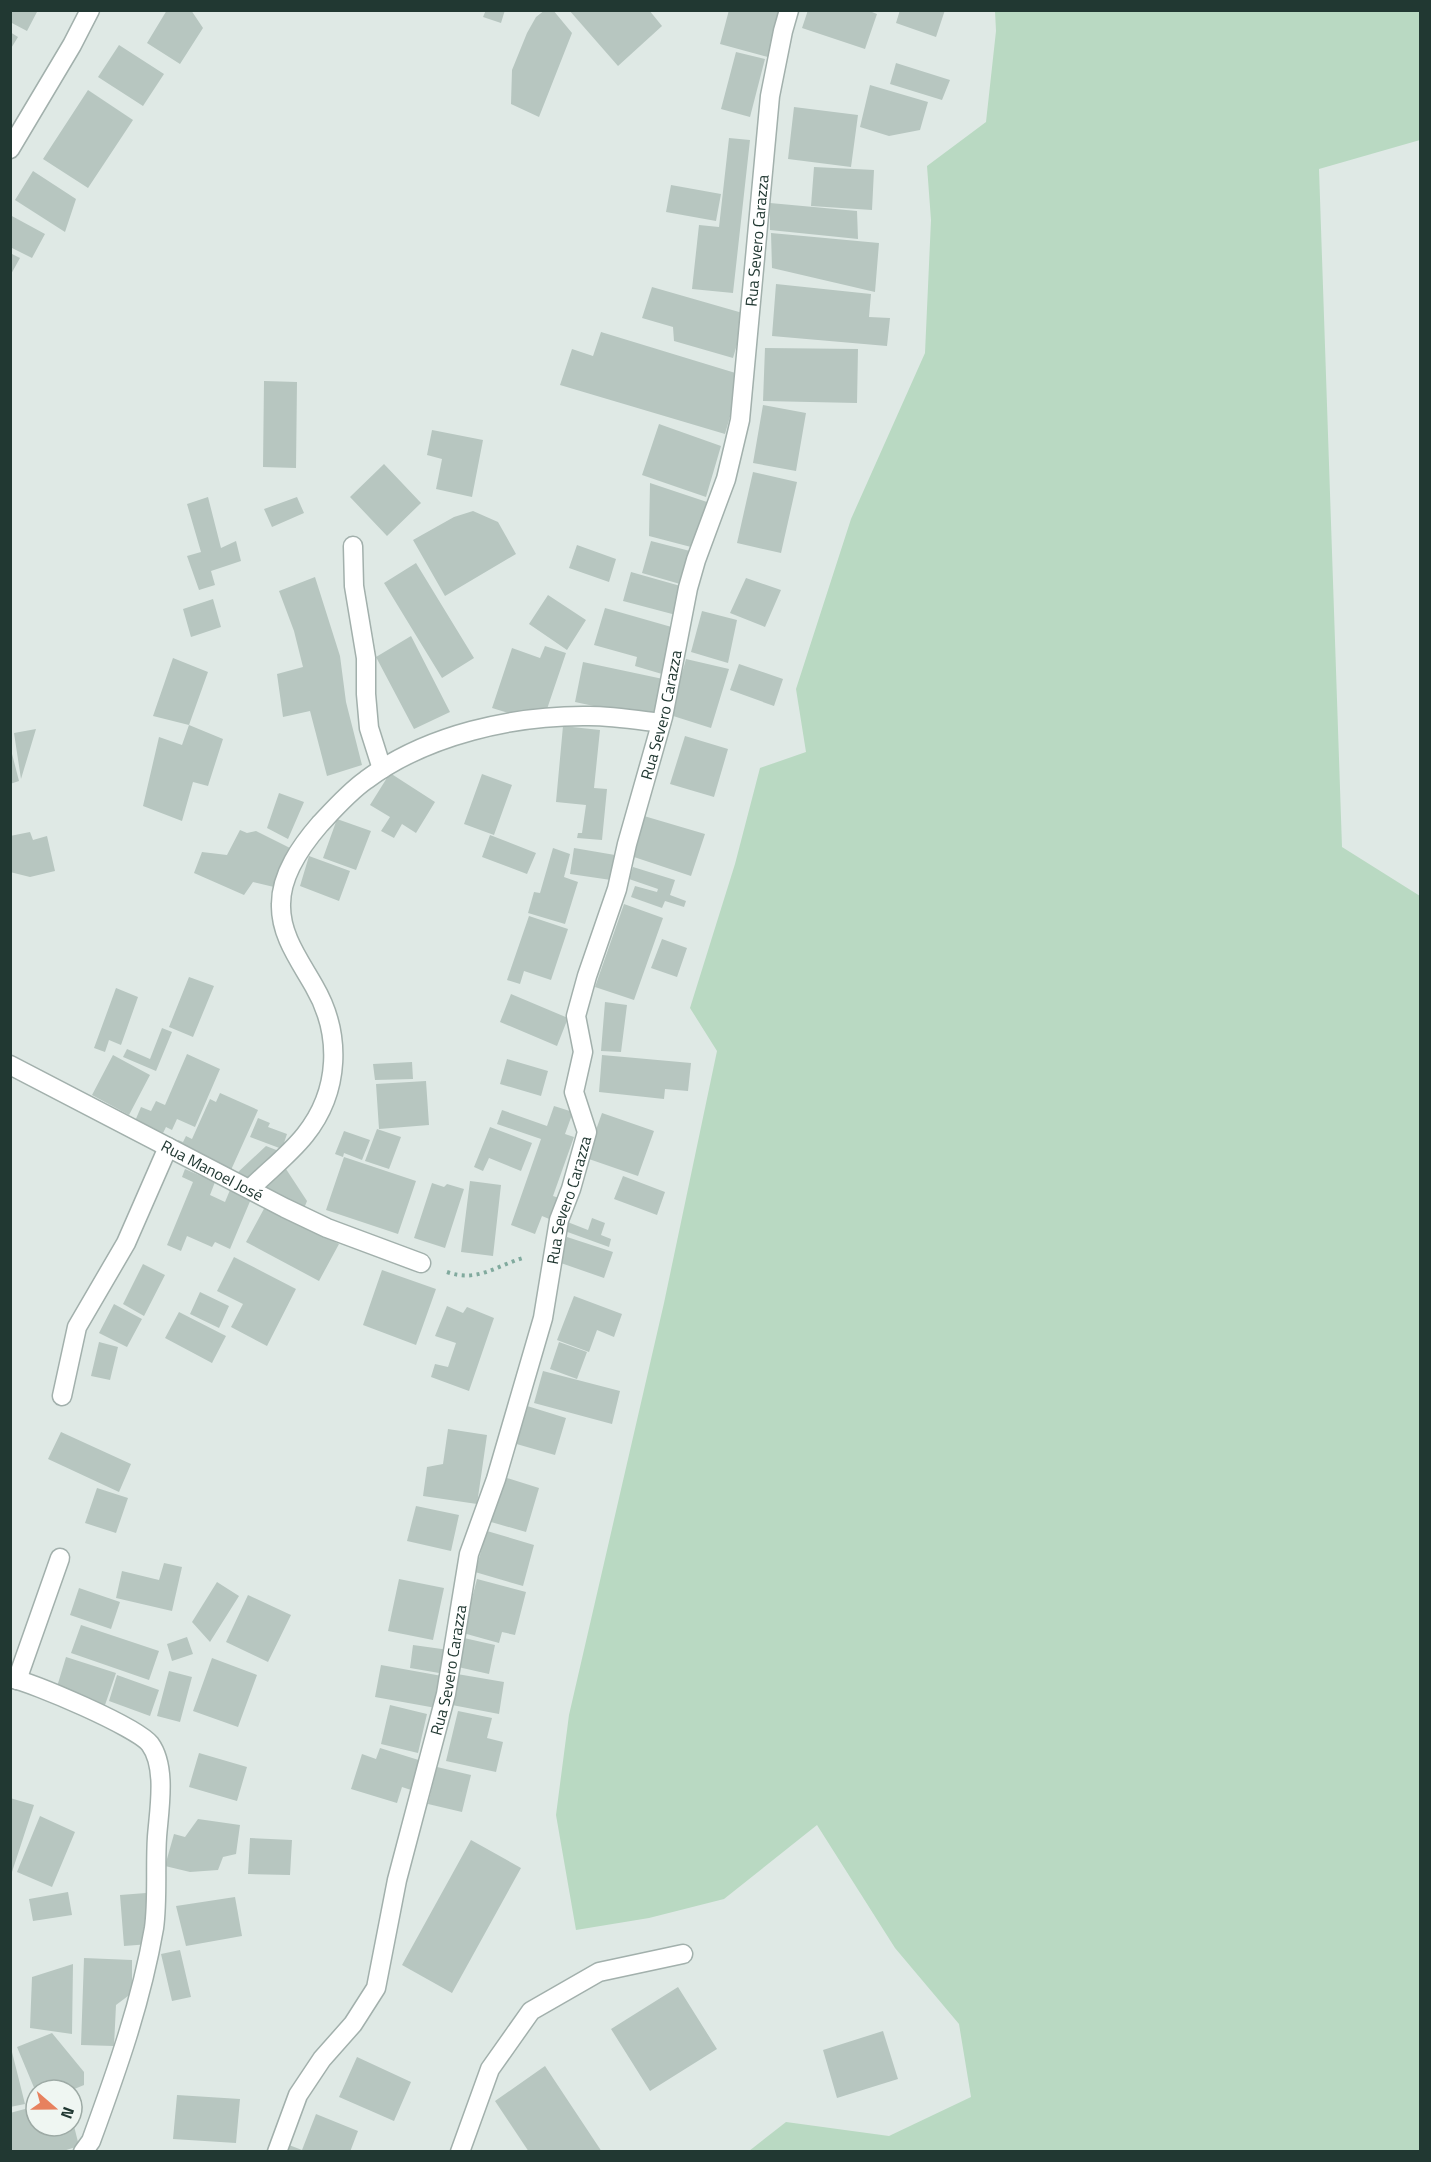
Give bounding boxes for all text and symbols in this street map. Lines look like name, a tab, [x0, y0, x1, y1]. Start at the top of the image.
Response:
street label: Rua Severo Carazza	[739, 173, 775, 308]
street label: Rua Severo Carazza	[634, 648, 688, 782]
street label: Rua Severo Carazza	[540, 1133, 597, 1266]
street label: Rua Manoel José	[157, 1134, 268, 1207]
street label: Rua Severo Carazza	[424, 1603, 472, 1738]
north arrow	[24, 2078, 84, 2138]
text: N	[55, 2104, 81, 2122]

